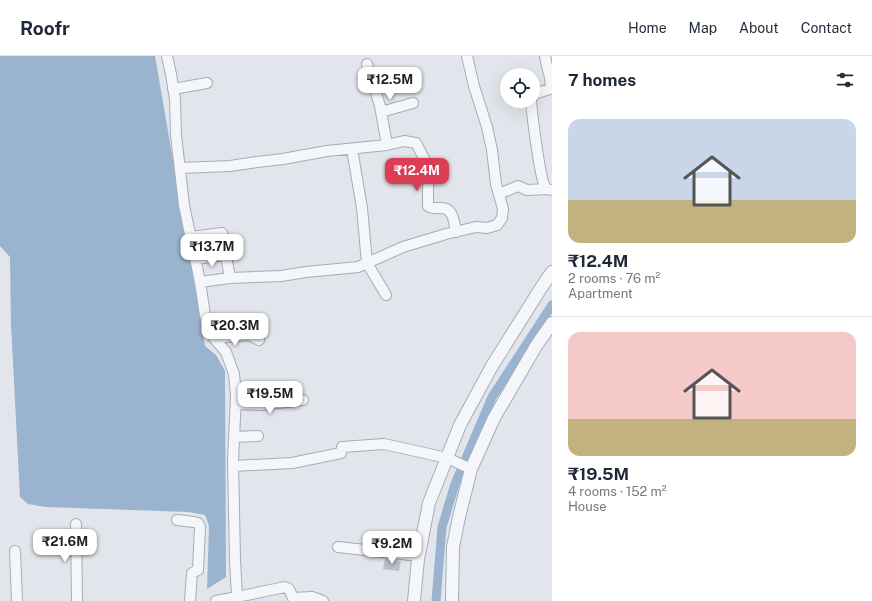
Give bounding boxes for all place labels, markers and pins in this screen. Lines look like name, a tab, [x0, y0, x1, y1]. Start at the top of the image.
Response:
pin: ₹12.5M	[357, 67, 423, 101]
pin: ₹12.4M	[384, 158, 450, 192]
pin: ₹13.7M	[179, 234, 245, 268]
pin: ₹20.3M	[202, 313, 268, 347]
pin: ₹19.5M	[237, 381, 303, 415]
pin: ₹21.6M	[32, 529, 98, 563]
pin: ₹9.2M	[364, 531, 420, 565]

